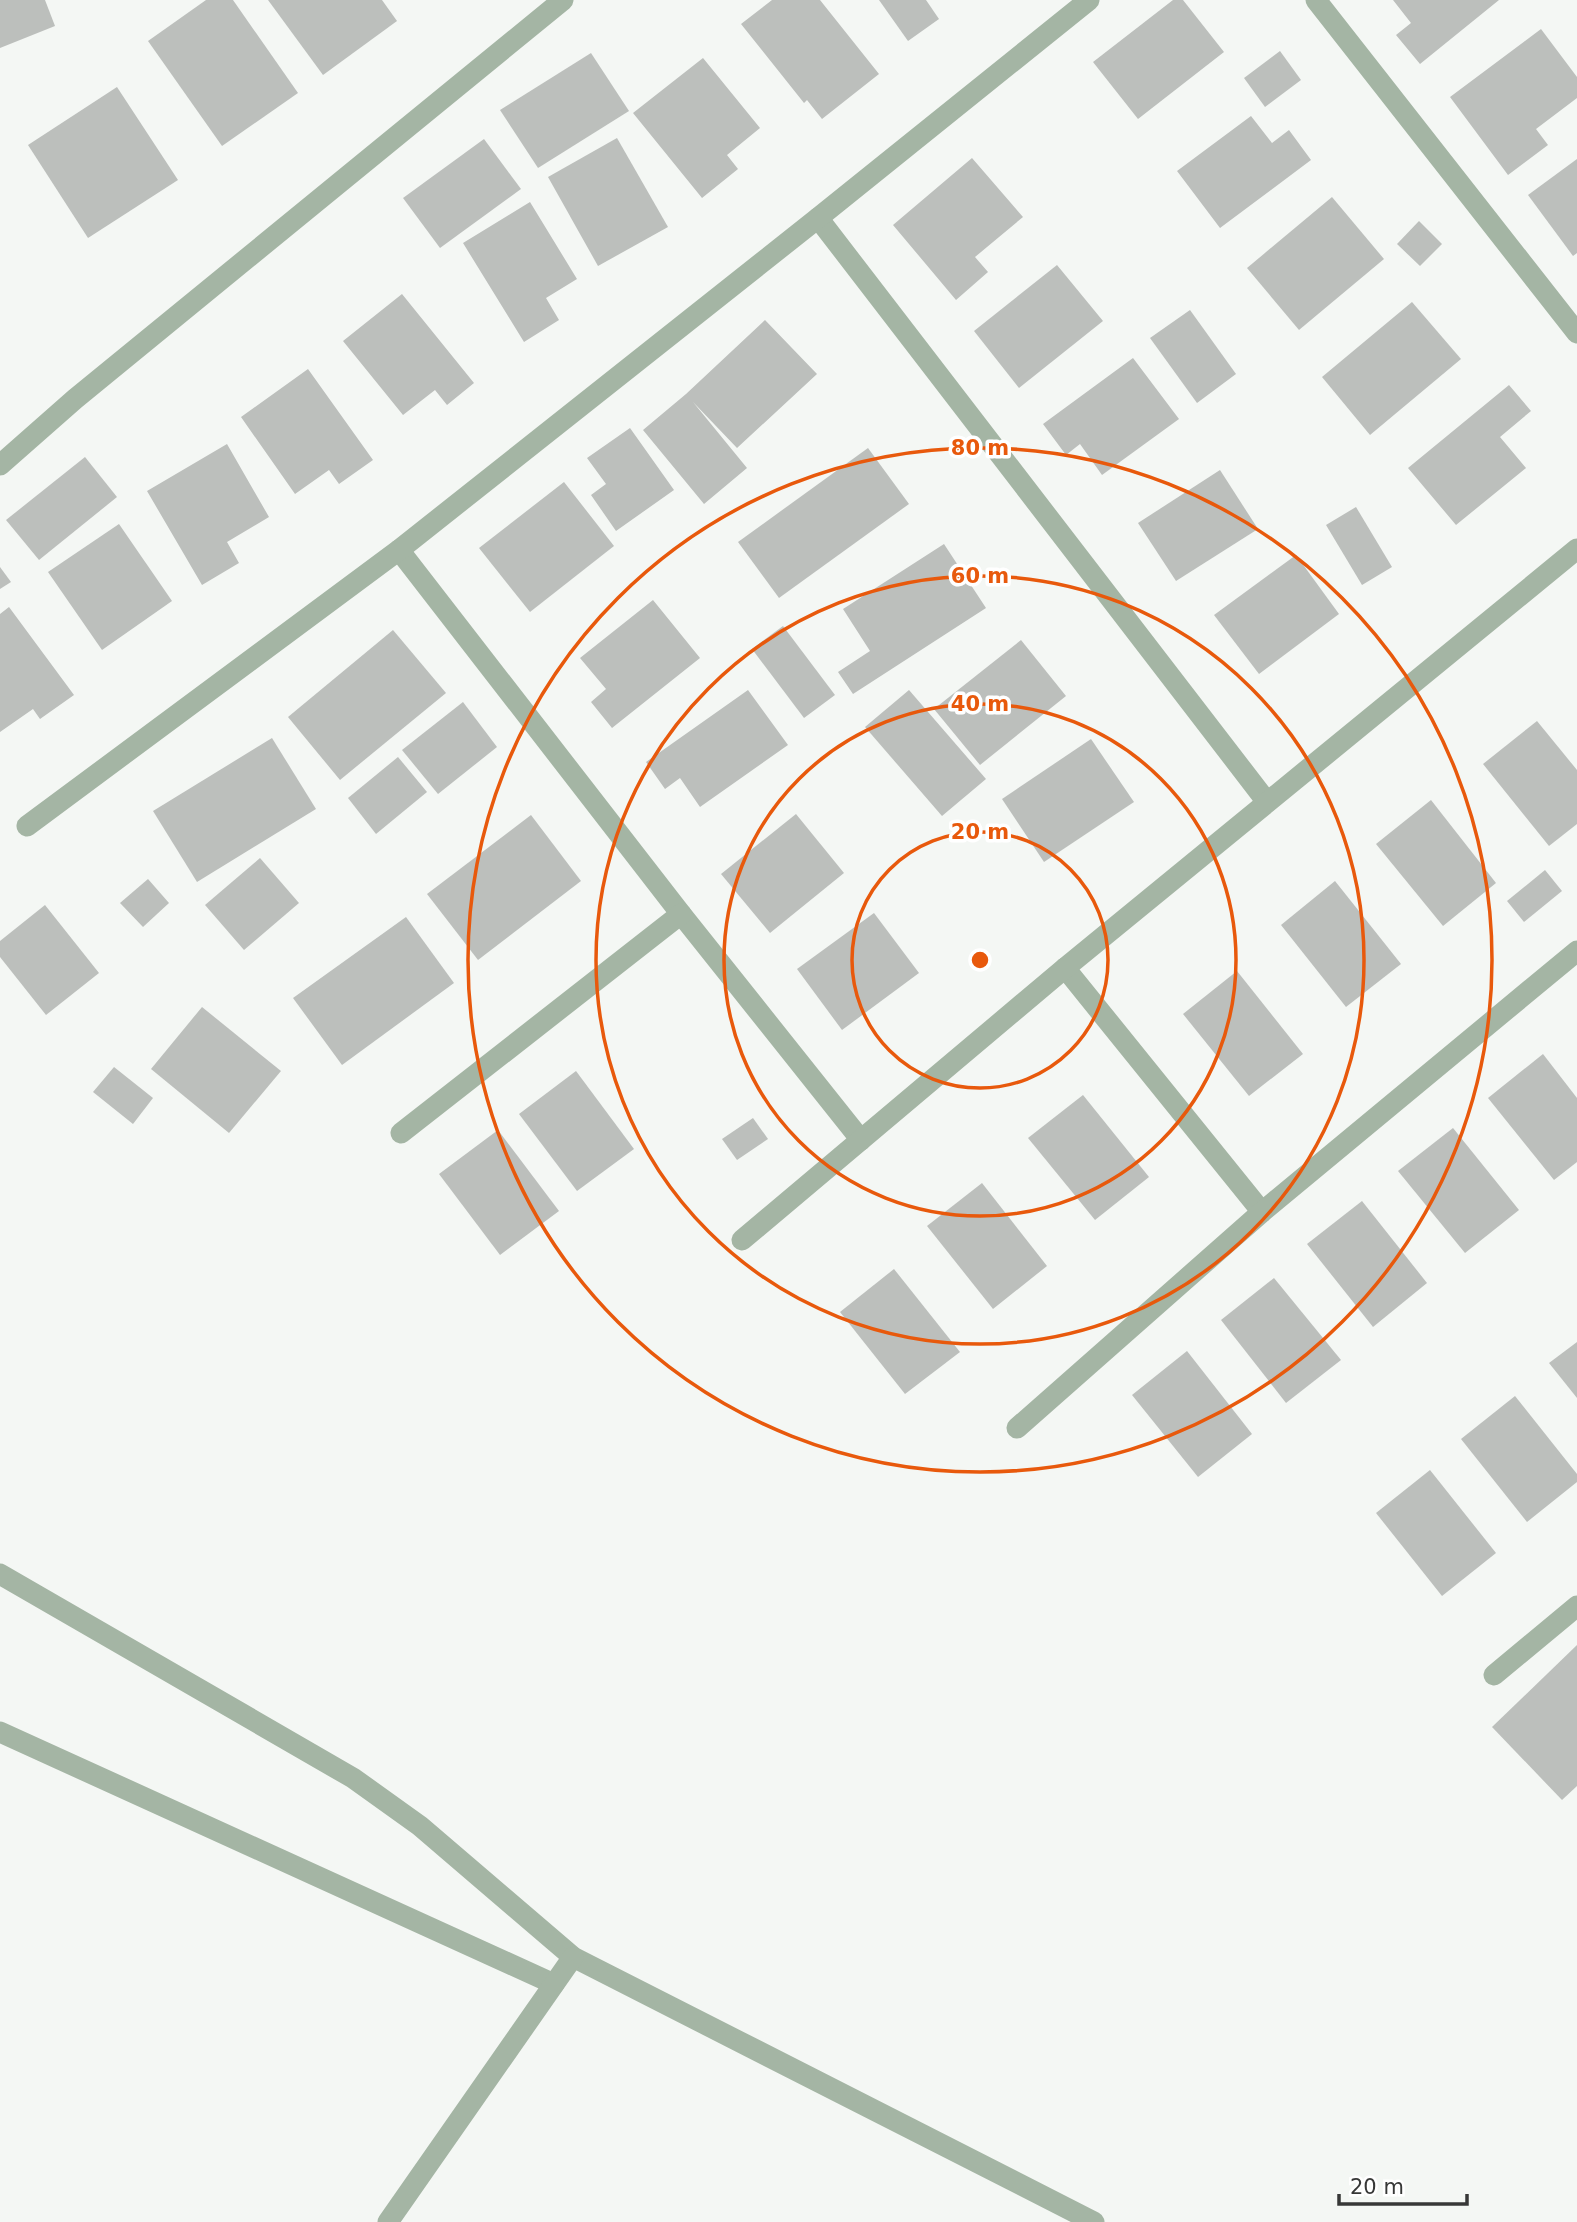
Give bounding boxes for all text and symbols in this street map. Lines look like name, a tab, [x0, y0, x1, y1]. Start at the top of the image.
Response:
text: 80 m	[951, 436, 1009, 460]
text: 60 m	[951, 564, 1009, 588]
text: 40 m	[951, 692, 1009, 716]
text: 20 m	[951, 820, 1009, 844]
centre of rings	[968, 948, 992, 972]
scale bar	[1339, 2162, 1467, 2206]
text: 20 m	[1350, 2175, 1404, 2199]

